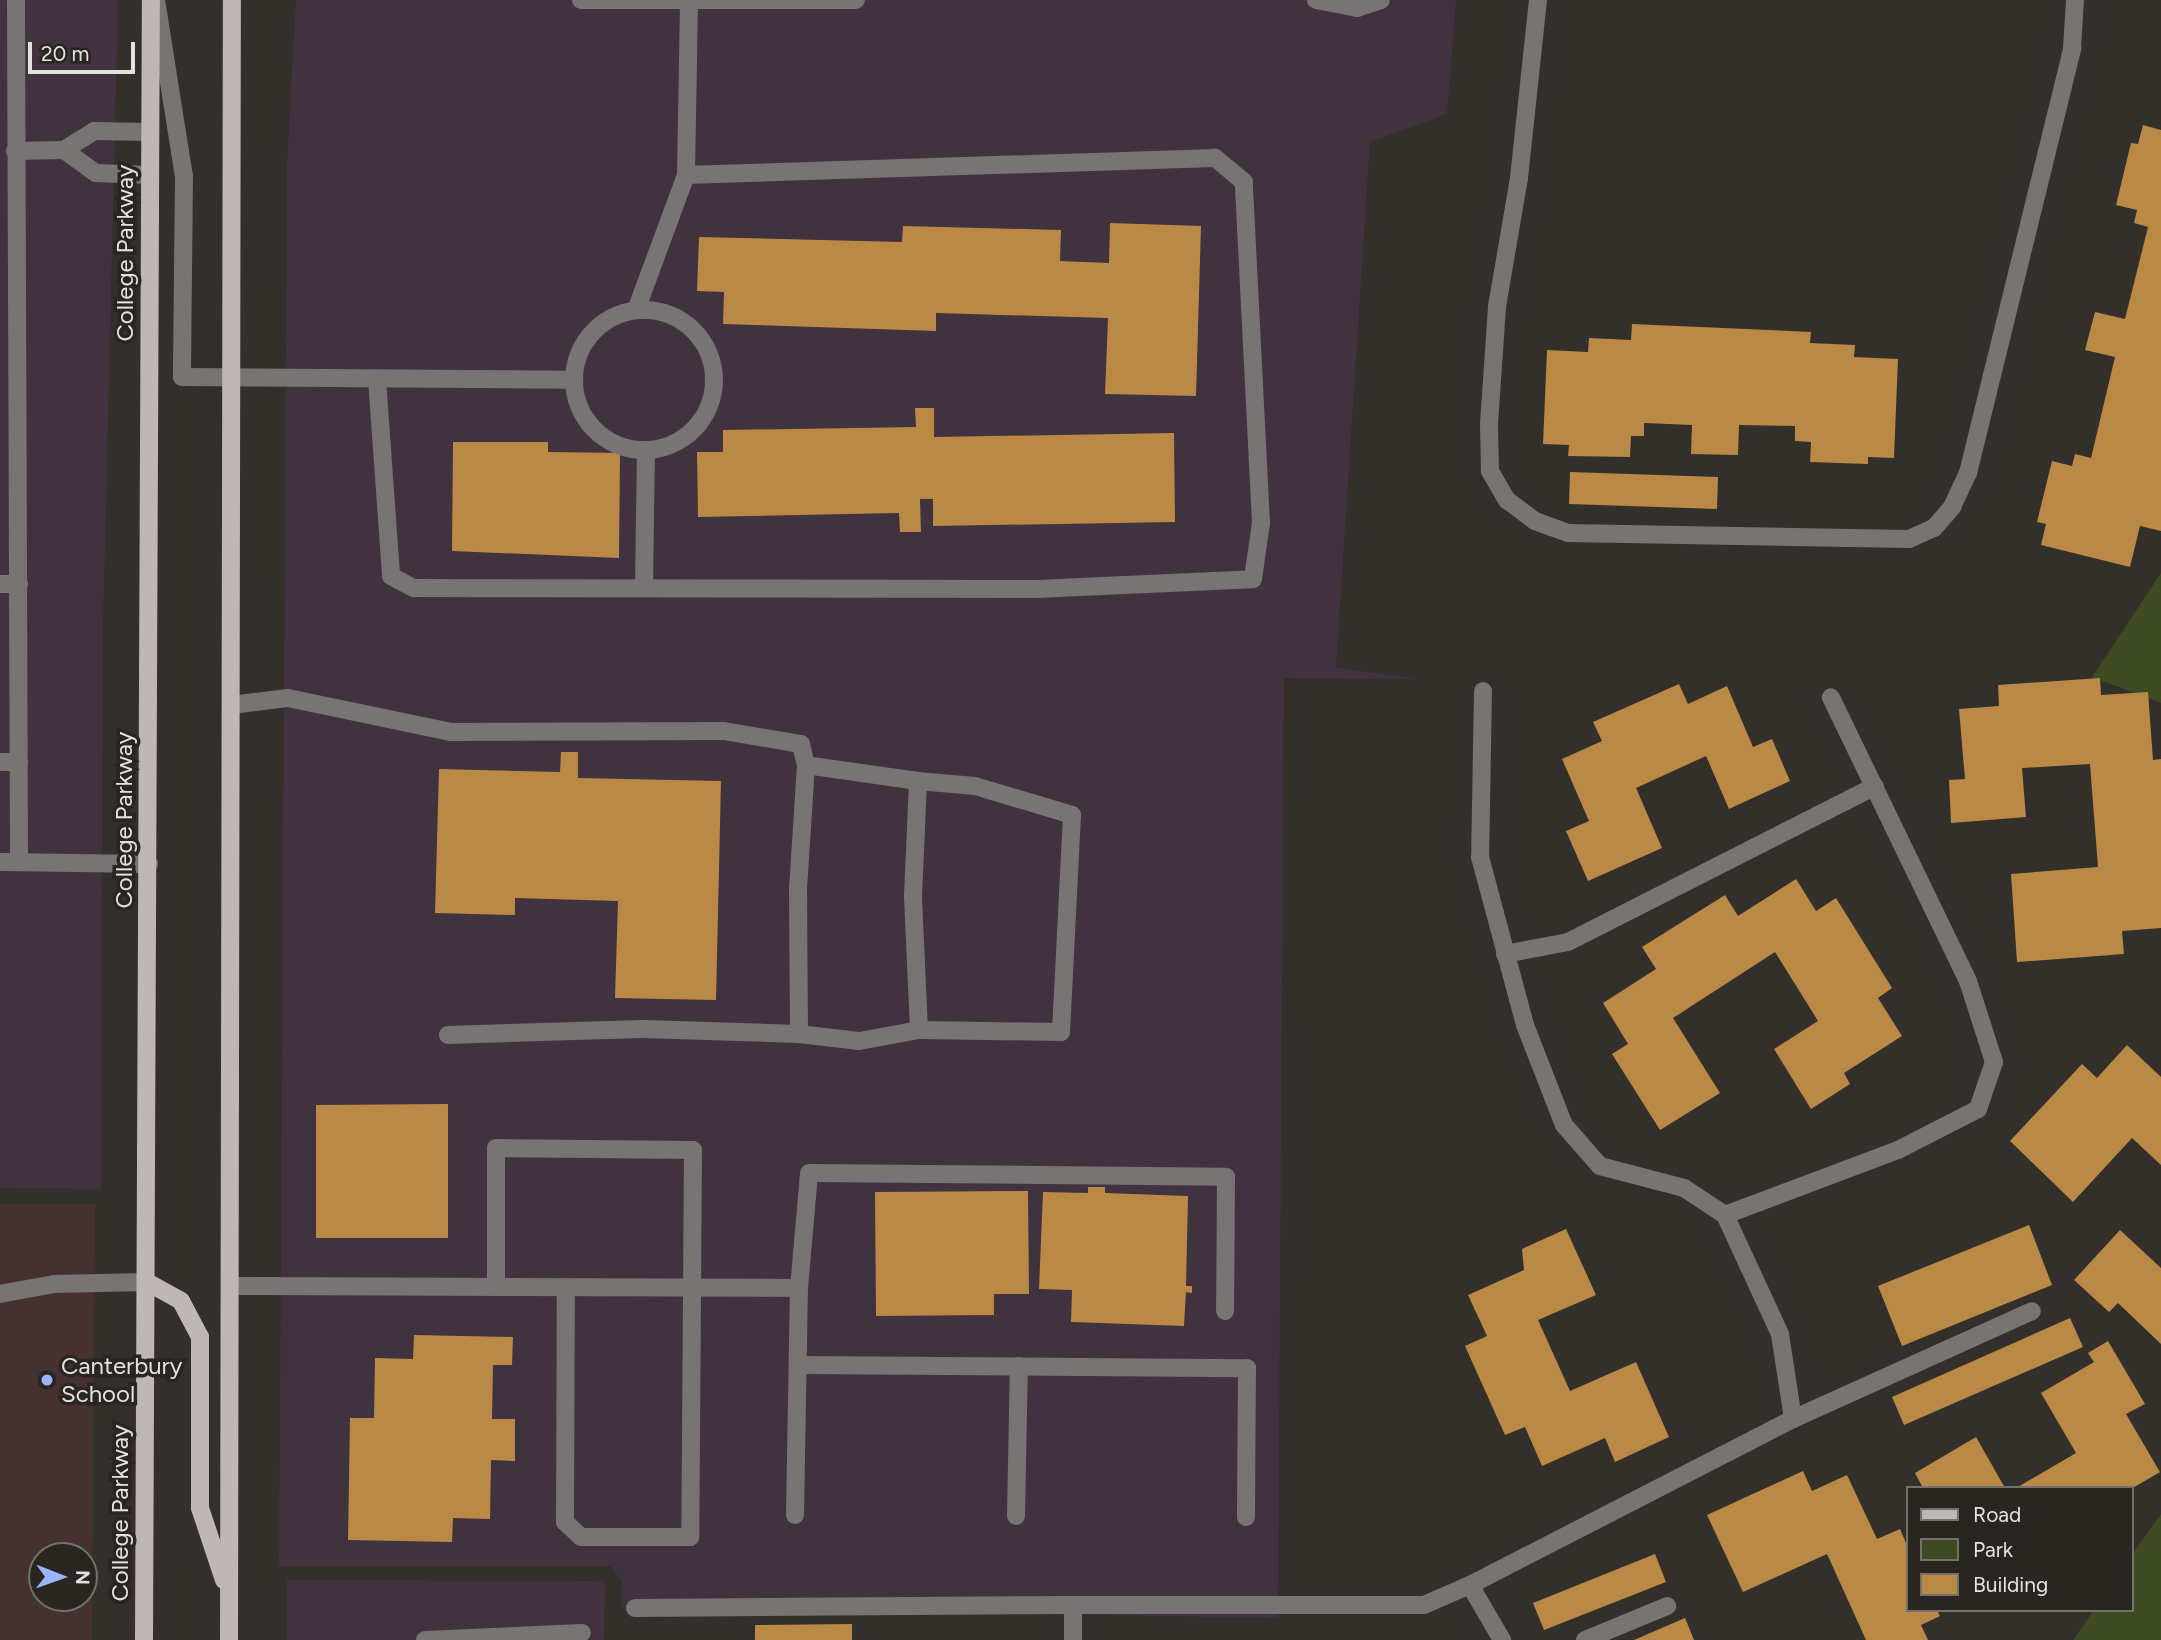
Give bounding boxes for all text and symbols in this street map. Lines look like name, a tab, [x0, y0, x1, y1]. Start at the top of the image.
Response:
scale bar	[32, 28, 138, 72]
text: 20 m	[41, 41, 89, 66]
street label: College Parkway	[111, 165, 139, 341]
street label: College Parkway	[110, 732, 138, 908]
place label: Canterbury School	[61, 1352, 182, 1408]
marker: Canterbury School	[39, 1372, 55, 1388]
street label: College Parkway	[106, 1425, 134, 1601]
legend	[1906, 1486, 2133, 1612]
text: Road	[1973, 1502, 2021, 1527]
text: Park	[1973, 1537, 2013, 1562]
north arrow	[28, 1542, 98, 1612]
text: N	[71, 1570, 94, 1585]
text: Building	[1973, 1572, 2048, 1597]

